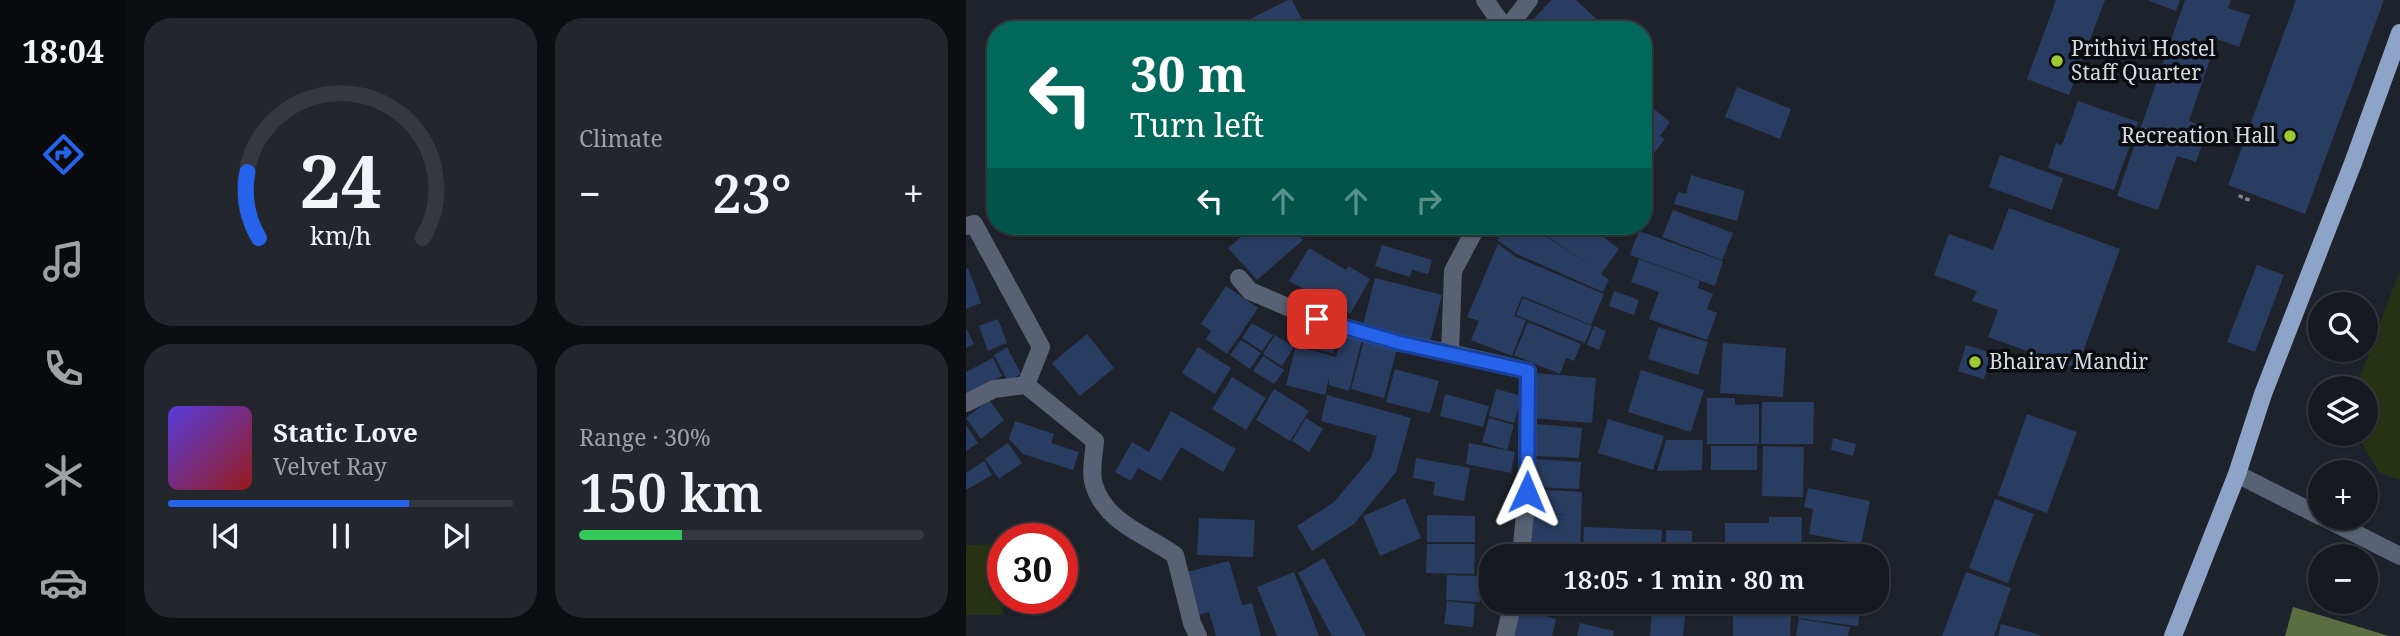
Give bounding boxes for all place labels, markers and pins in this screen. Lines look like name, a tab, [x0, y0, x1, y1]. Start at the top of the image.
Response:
place label: Prithivi Hostel Staff Quarter	[2071, 34, 2216, 86]
marker: Prithivi Hostel Staff Quarter	[2049, 53, 2065, 69]
place label: Recreation Hall	[2121, 121, 2276, 149]
marker: Recreation Hall	[2282, 128, 2298, 144]
pin	[1287, 289, 1347, 349]
place label: Bhairav Mandir	[1989, 347, 2148, 375]
marker: Bhairav Mandir	[1967, 354, 1983, 370]

